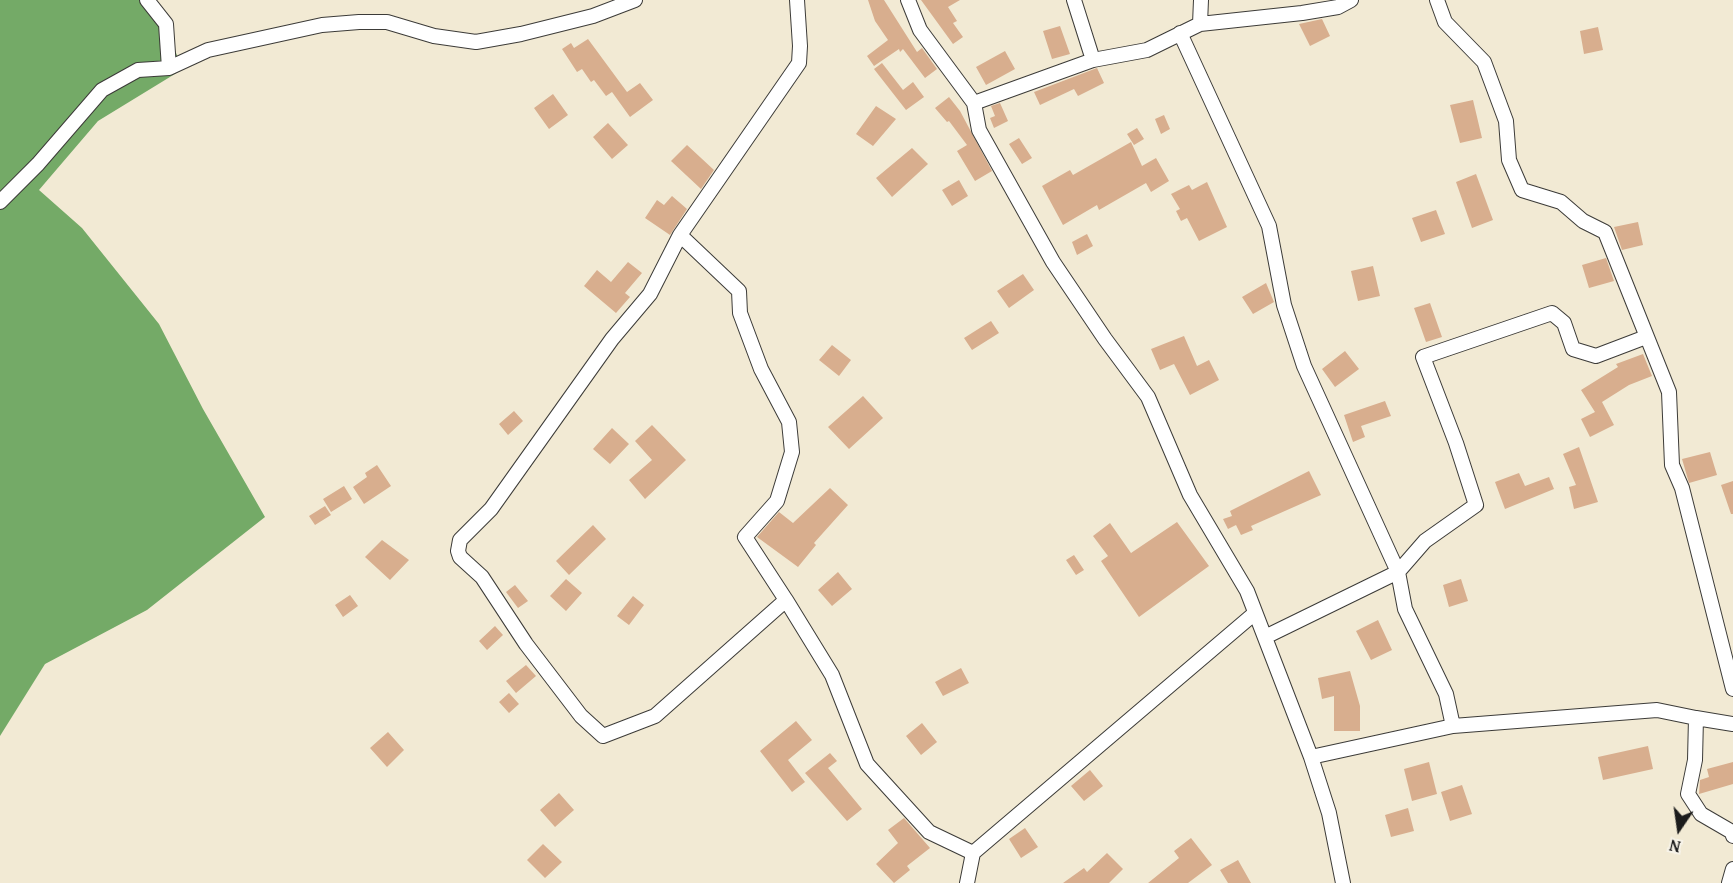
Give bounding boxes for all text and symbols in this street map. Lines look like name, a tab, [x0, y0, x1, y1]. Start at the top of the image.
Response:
north arrow	[1649, 799, 1709, 859]
text: N	[1667, 834, 1683, 859]

